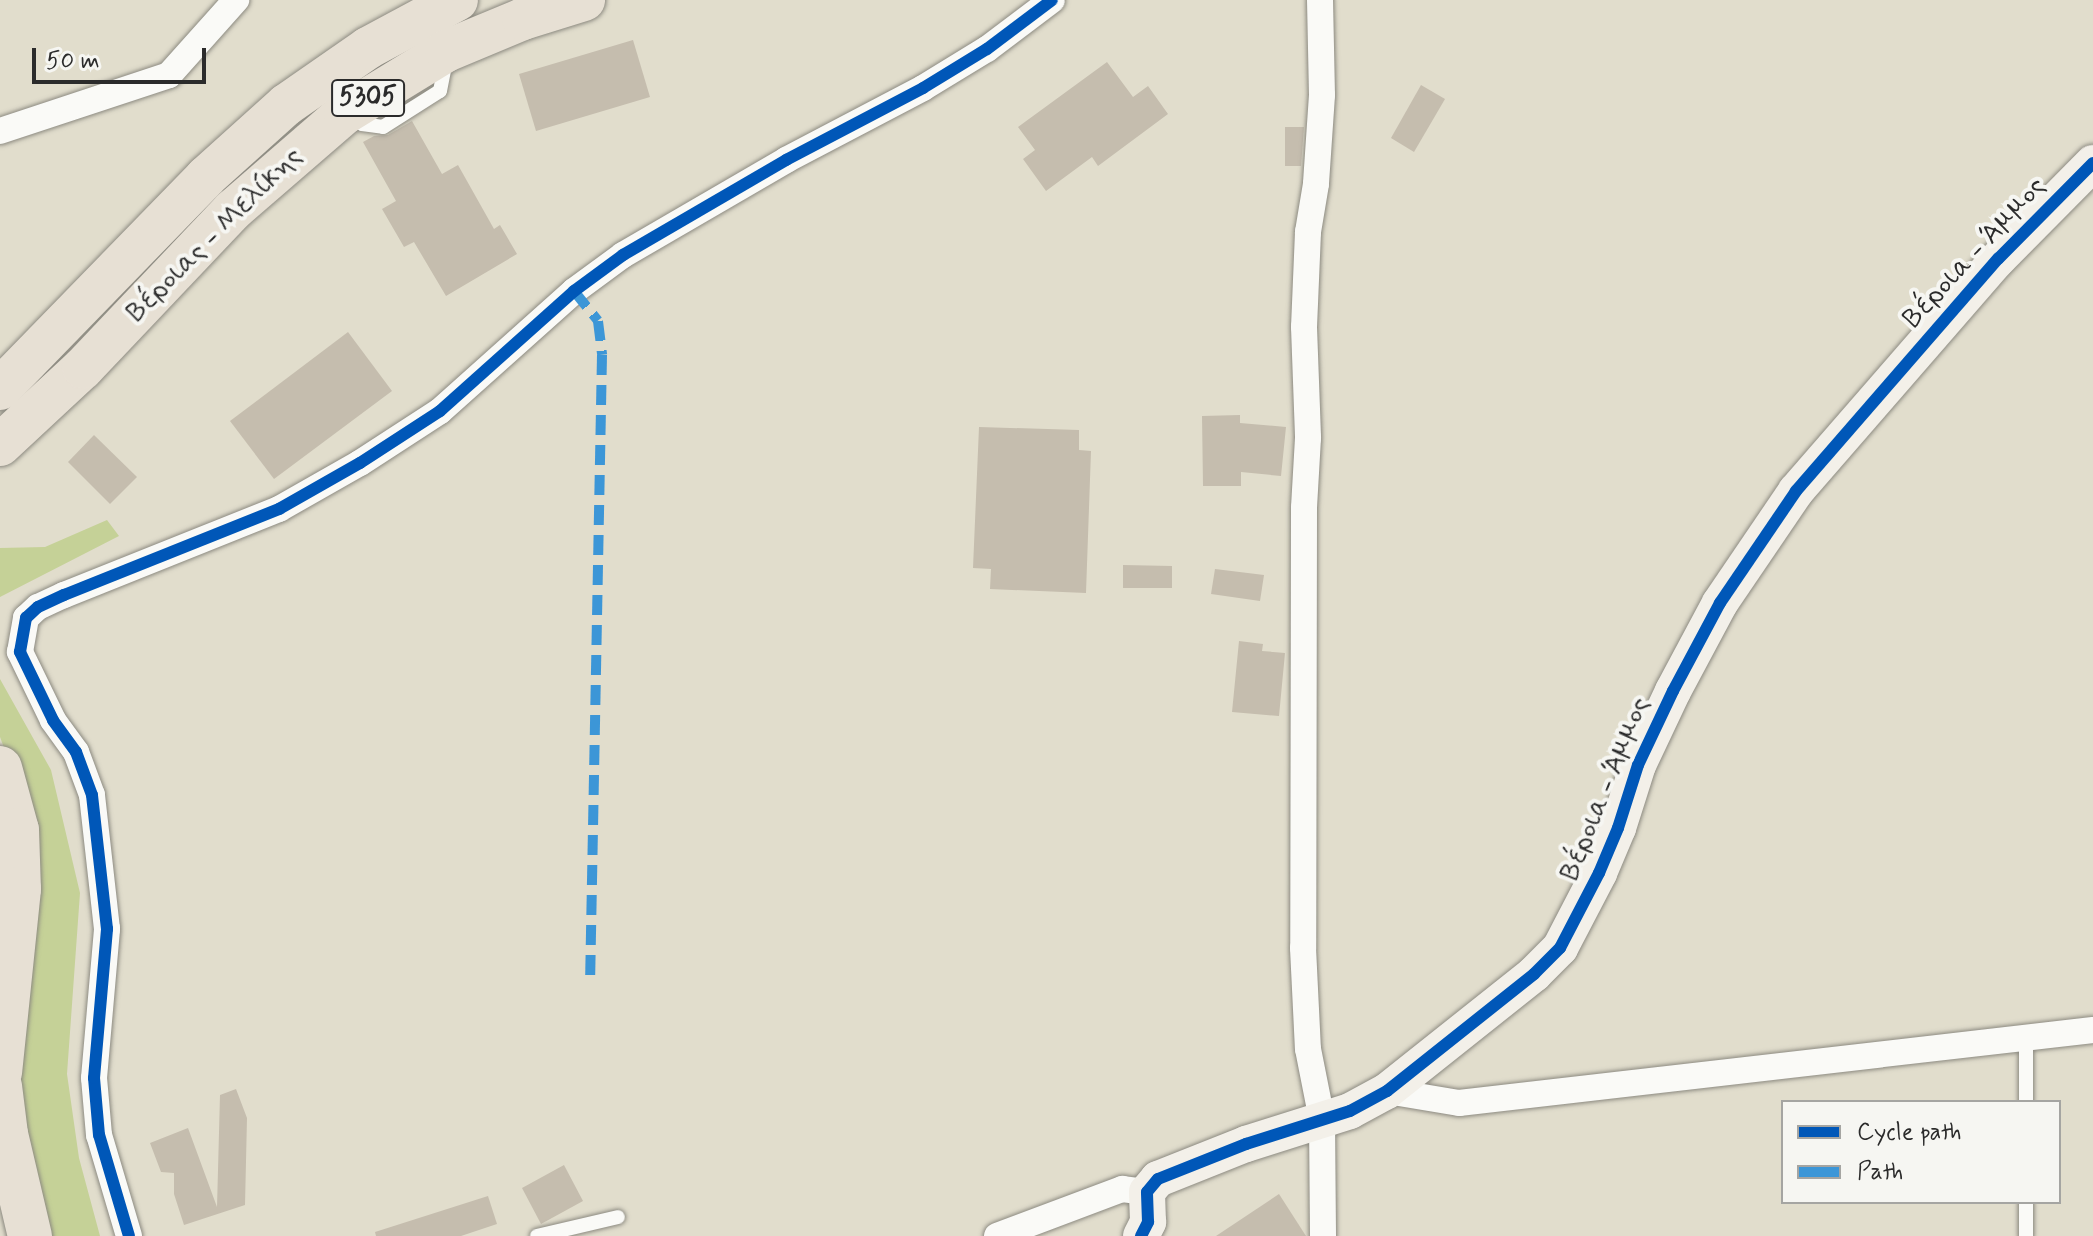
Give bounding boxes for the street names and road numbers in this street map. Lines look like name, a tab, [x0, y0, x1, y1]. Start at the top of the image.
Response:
road number: 5305	[330, 76, 406, 120]
street label: Βέροιας - Μελίκης	[120, 140, 310, 330]
street label: Βέροια - Άμμος	[1896, 170, 2054, 336]
street label: Βέροια - Άμμος	[1554, 693, 1658, 885]

